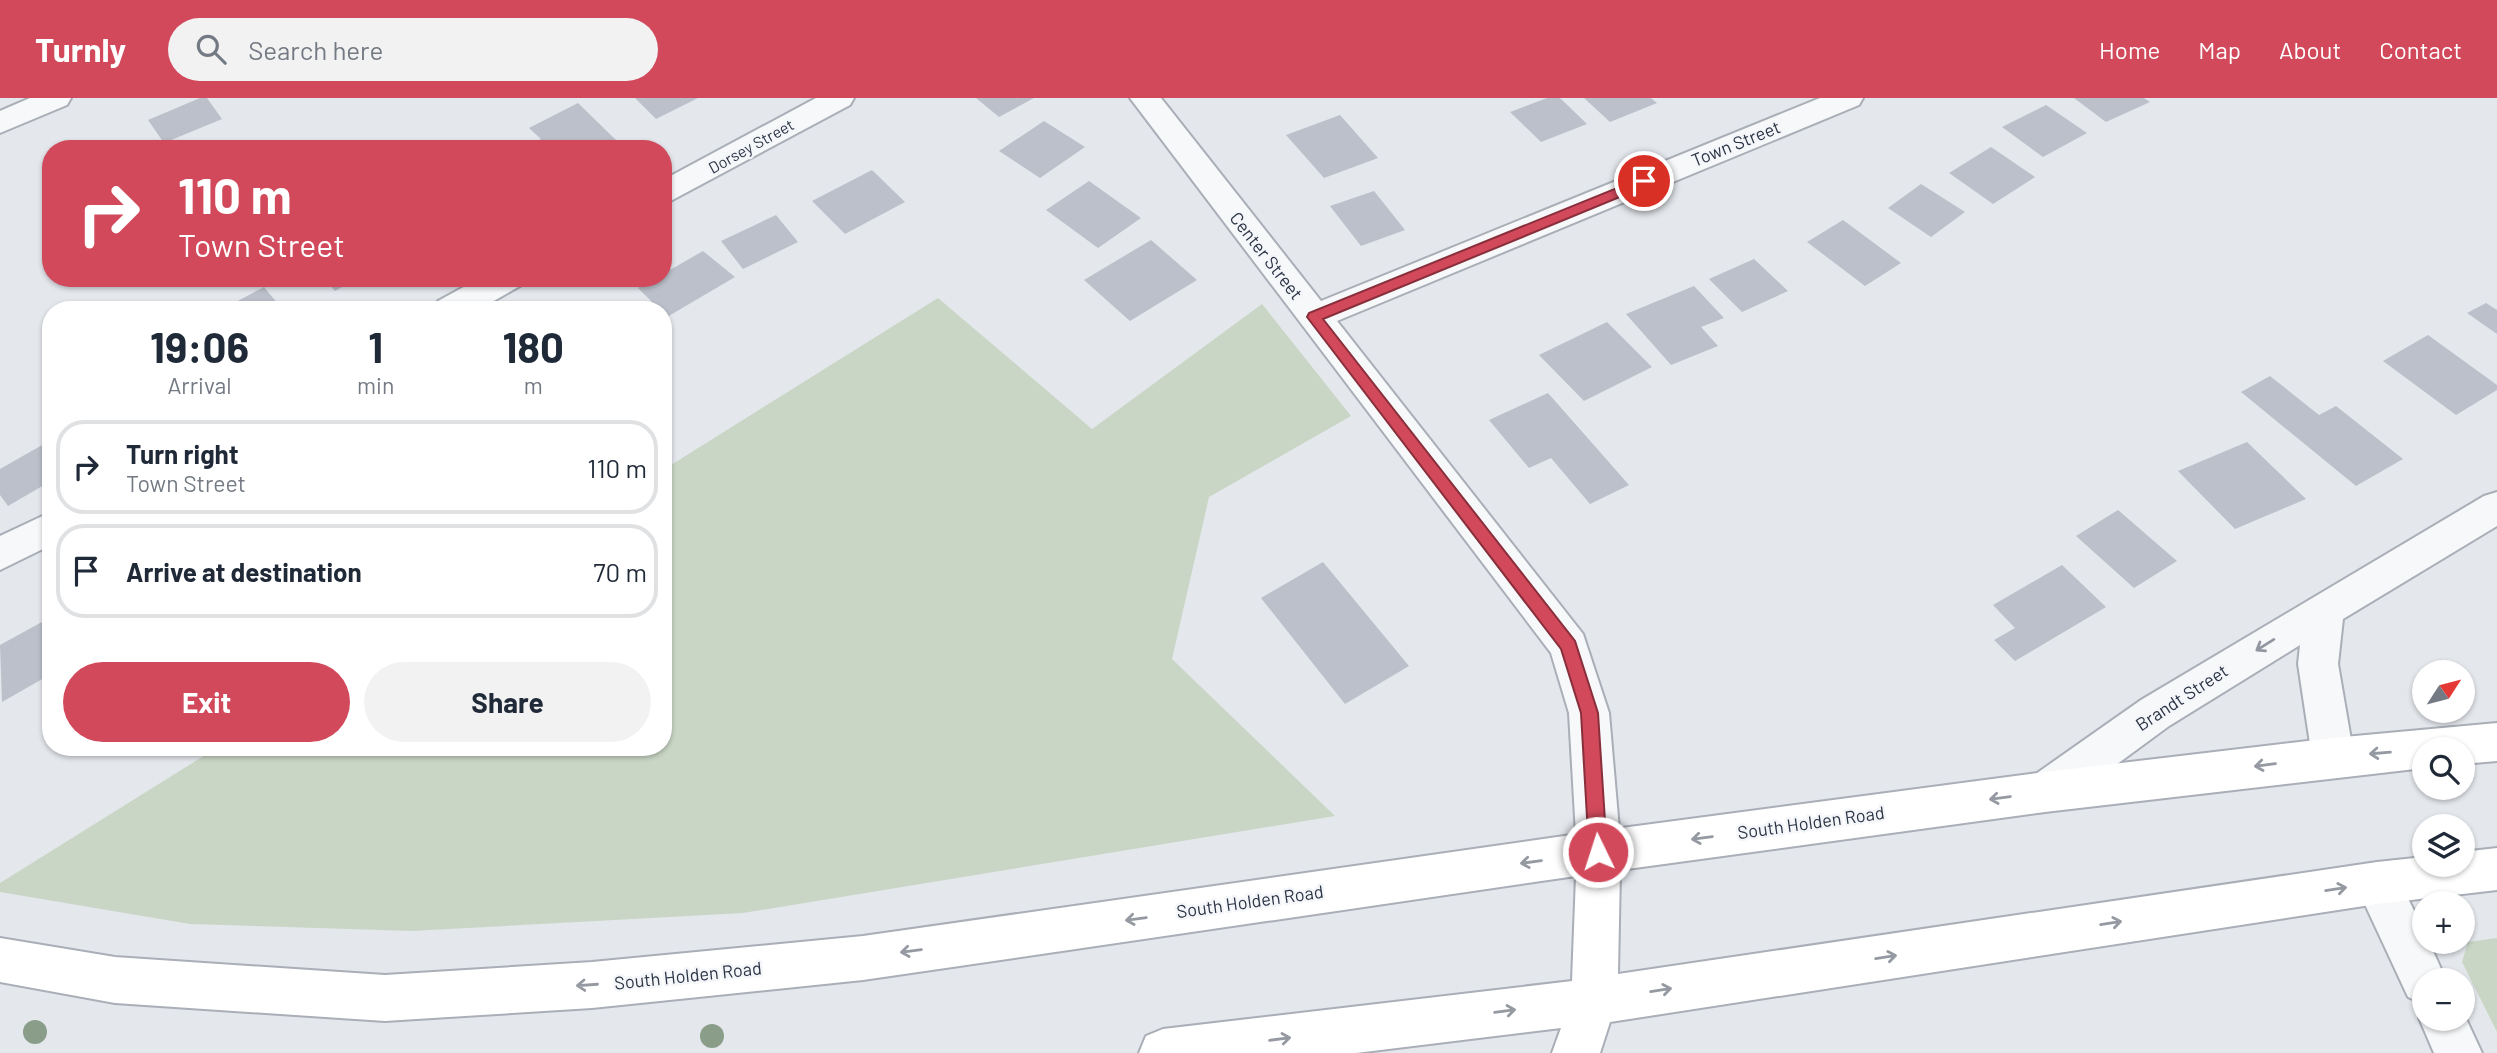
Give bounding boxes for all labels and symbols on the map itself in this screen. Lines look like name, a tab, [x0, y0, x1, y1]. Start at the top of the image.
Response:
street label: Dorsey Street	[705, 114, 797, 177]
street label: Town Street	[1688, 115, 1783, 171]
pin	[1614, 151, 1674, 211]
street label: Center Street	[1226, 207, 1308, 304]
one-way arrow	[2256, 639, 2276, 653]
street label: Brandt Street	[2131, 659, 2232, 735]
north arrow	[2412, 660, 2474, 723]
one-way arrow	[2369, 747, 2392, 760]
one-way arrow	[2254, 759, 2277, 772]
one-way arrow	[1990, 792, 2012, 805]
street label: South Holden Road	[1736, 801, 1886, 843]
position arrow	[1561, 815, 1635, 889]
one-way arrow	[1691, 832, 1714, 845]
one-way arrow	[1520, 856, 1543, 869]
street label: South Holden Road	[1175, 880, 1325, 922]
one-way arrow	[2324, 882, 2347, 895]
one-way arrow	[1125, 913, 1148, 926]
one-way arrow	[2099, 916, 2122, 929]
one-way arrow	[900, 945, 923, 958]
one-way arrow	[1874, 950, 1897, 963]
street label: South Holden Road	[613, 956, 763, 994]
one-way arrow	[576, 979, 599, 992]
one-way arrow	[1649, 984, 1672, 997]
one-way arrow	[1494, 1005, 1516, 1018]
one-way arrow	[1268, 1032, 1290, 1045]

